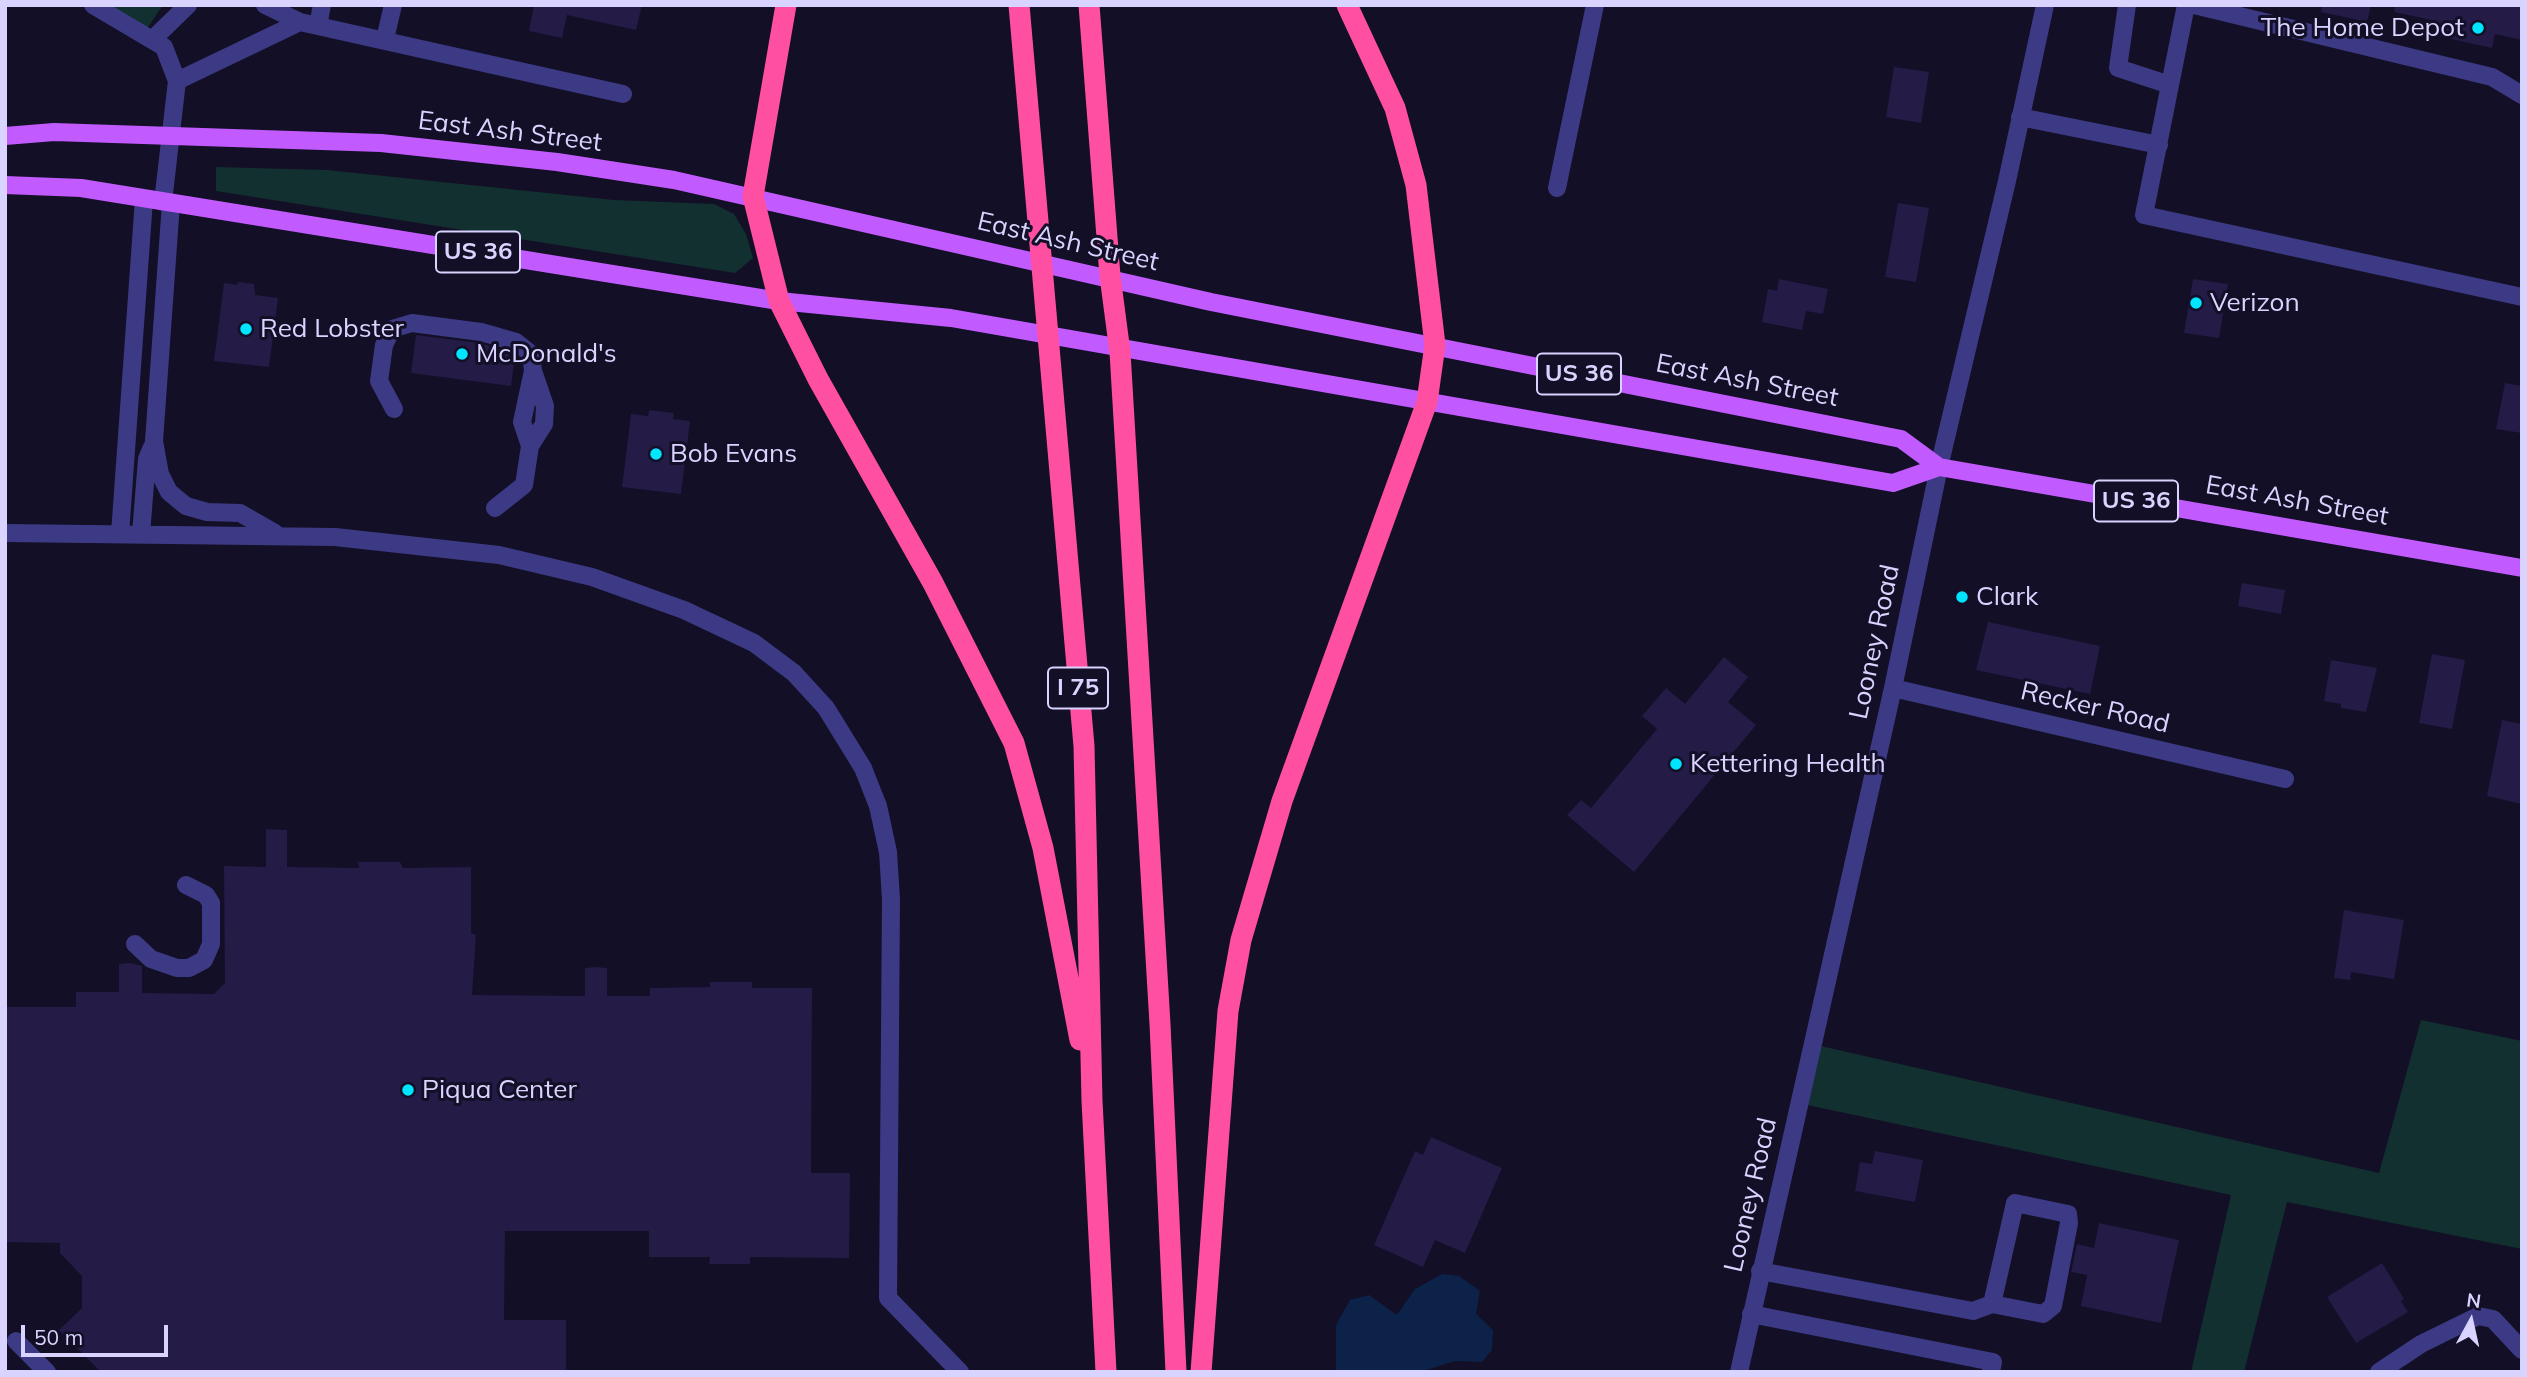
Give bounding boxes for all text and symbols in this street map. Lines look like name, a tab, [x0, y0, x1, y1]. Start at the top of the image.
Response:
place label: The Home Depot	[2261, 12, 2464, 44]
marker: The Home Depot	[2470, 20, 2486, 36]
street label: East Ash Street	[416, 105, 604, 159]
street label: East Ash Street	[974, 206, 1162, 278]
road number: US 36	[436, 232, 520, 272]
place label: Verizon	[2210, 287, 2300, 319]
marker: Verizon	[2188, 295, 2204, 311]
place label: Red Lobster	[260, 313, 404, 345]
marker: Red Lobster	[238, 321, 254, 337]
place label: McDonald's	[476, 338, 617, 370]
marker: McDonald's	[454, 346, 470, 362]
street label: East Ash Street	[1653, 348, 1841, 414]
road number: US 36	[1537, 354, 1621, 394]
place label: Bob Evans	[670, 438, 797, 470]
marker: Bob Evans	[648, 446, 664, 462]
street label: East Ash Street	[2203, 470, 2391, 532]
road number: US 36	[2094, 480, 2178, 522]
street label: Looney Road	[1843, 562, 1907, 722]
place label: Clark	[1976, 581, 2038, 613]
marker: Clark	[1954, 589, 1970, 605]
road number: I 75	[1048, 668, 1108, 708]
street label: Recker Road	[2017, 676, 2173, 740]
place label: Kettering Health	[1690, 748, 1886, 780]
marker: Kettering Health	[1668, 756, 1684, 772]
place label: Piqua Center	[422, 1074, 577, 1106]
marker: Piqua Center	[400, 1082, 416, 1098]
street label: Looney Road	[1718, 1115, 1784, 1275]
north arrow	[2436, 1286, 2506, 1356]
text: N	[2465, 1287, 2483, 1313]
scale bar	[24, 1310, 172, 1354]
text: 50 m	[34, 1324, 83, 1350]

